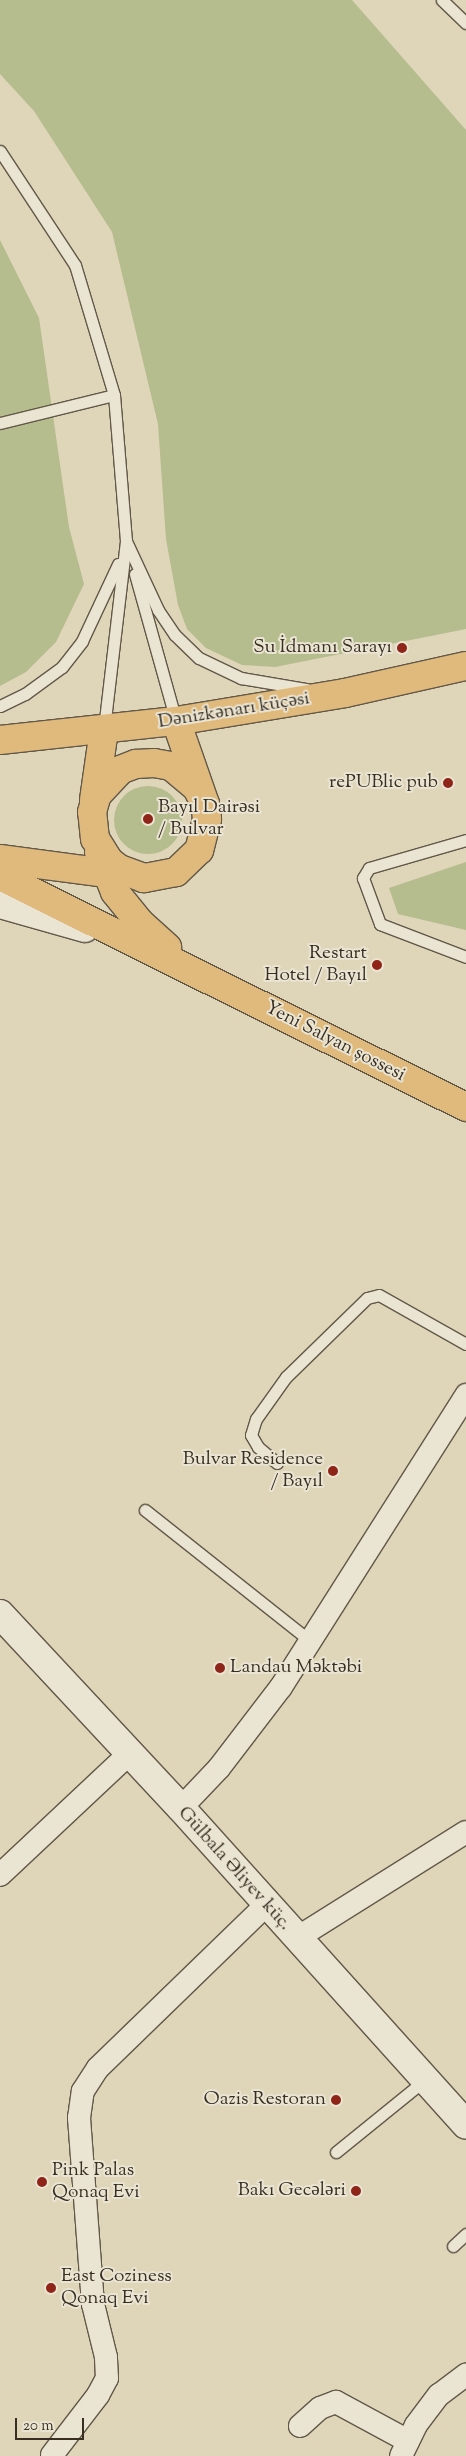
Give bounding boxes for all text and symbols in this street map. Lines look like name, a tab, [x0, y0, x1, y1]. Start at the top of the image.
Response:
place label: Su İdmanı Sarayı	[253, 637, 392, 659]
marker: Su İdmanı Sarayı	[396, 642, 408, 654]
street label: Dənizkənarı küçəsi	[157, 688, 311, 734]
place label: rePUBlic pub	[329, 772, 438, 794]
marker: rePUBlic pub	[442, 777, 454, 789]
place label: Bayıl Dairəsi / Bulvar	[158, 797, 260, 841]
marker: Bayıl Dairəsi / Bulvar	[142, 813, 154, 825]
place label: Restart Hotel / Bayıl	[264, 943, 367, 987]
marker: Restart Hotel / Bayıl	[371, 959, 383, 971]
street label: Yeni Salyan şossesi	[261, 997, 409, 1087]
place label: Bulvar Residence / Bayıl	[183, 1449, 323, 1493]
marker: Bulvar Residence / Bayıl	[327, 1465, 339, 1477]
place label: Landau Məktəbi	[230, 1657, 362, 1679]
marker: Landau Məktəbi	[214, 1662, 226, 1674]
street label: Gülbala Əliyev küç.	[172, 1802, 296, 1936]
place label: Oazis Restoran	[204, 2089, 326, 2111]
marker: Oazis Restoran	[330, 2094, 342, 2106]
place label: Pink Palas Qonaq Evi	[52, 2160, 140, 2204]
marker: Pink Palas Qonaq Evi	[36, 2176, 48, 2188]
place label: Bakı Gecələri	[238, 2180, 346, 2202]
marker: Bakı Gecələri	[350, 2185, 362, 2197]
place label: East Coziness Qonaq Evi	[61, 2266, 172, 2310]
marker: East Coziness Qonaq Evi	[45, 2282, 57, 2294]
scale bar	[18, 2408, 86, 2440]
text: 20 m	[23, 2416, 54, 2437]

